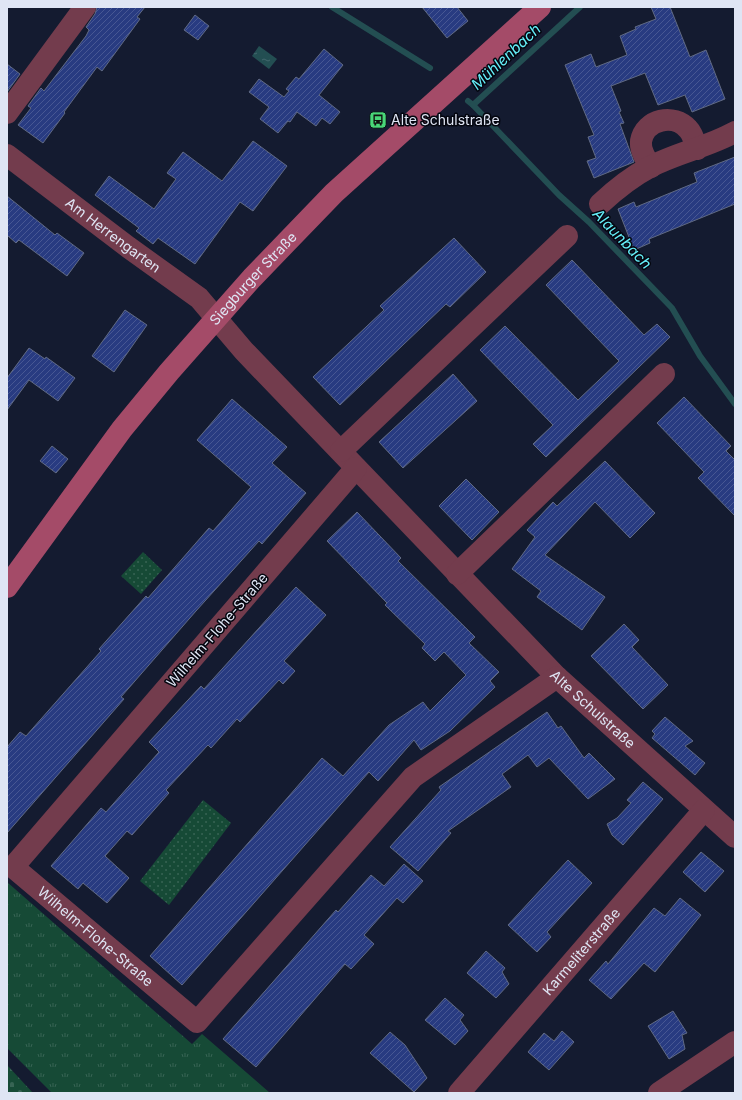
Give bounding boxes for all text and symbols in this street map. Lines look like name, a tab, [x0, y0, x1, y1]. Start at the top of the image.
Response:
water label: Mühlenbach	[467, 19, 545, 94]
bus stop icon: Alte Schulstraße	[368, 110, 388, 130]
place label: Alte Schulstraße	[391, 111, 500, 128]
street label: Am Herrengarten	[63, 194, 164, 276]
water label: Alaunbach	[588, 204, 656, 273]
street label: Siegburger Straße	[206, 228, 300, 328]
street label: Wilhelm-Flohe-Straße	[162, 569, 271, 690]
street label: Alte Schulstraße	[547, 666, 639, 751]
street label: Wilhelm-Flohe-Straße	[35, 883, 157, 990]
street label: Karmeliterstraße	[539, 904, 623, 998]

